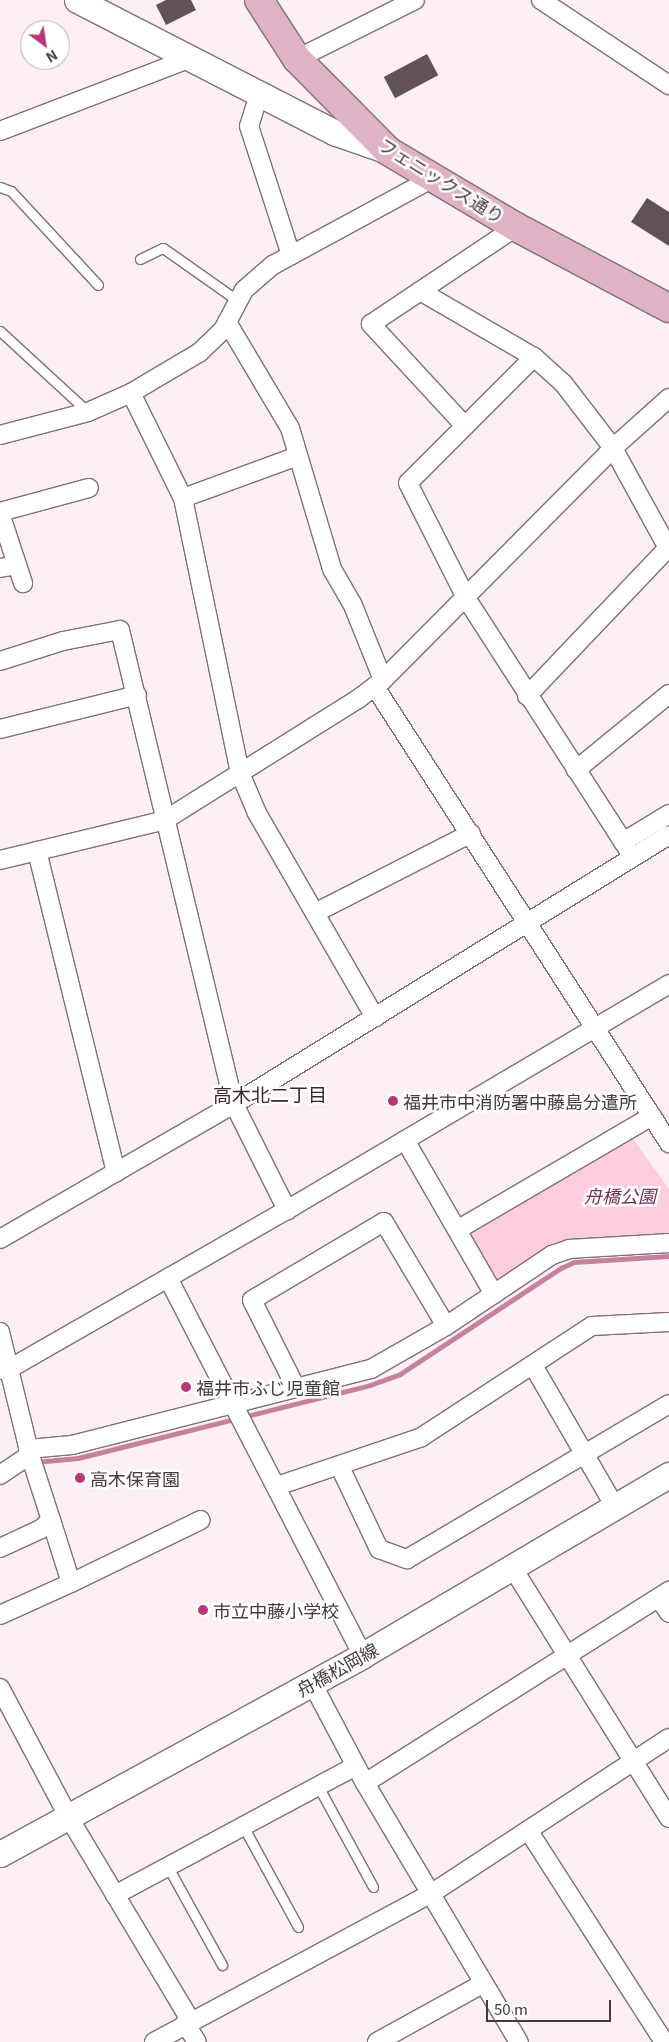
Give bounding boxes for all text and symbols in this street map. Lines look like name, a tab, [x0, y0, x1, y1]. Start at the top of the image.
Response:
north arrow	[20, 20, 70, 70]
text: N	[43, 46, 62, 68]
street label: フェニックス通り	[375, 133, 509, 227]
district label: 高木北二丁目	[213, 1083, 327, 1105]
place label: 福井市中消防署中藤島分遣所	[403, 1090, 637, 1112]
marker: 福井市中消防署中藤島分遣所	[387, 1095, 399, 1107]
park label: 舟橋公園	[584, 1184, 656, 1206]
place label: 福井市ふじ児童館	[196, 1376, 340, 1398]
marker: 福井市ふじ児童館	[180, 1381, 192, 1393]
place label: 高木保育園	[90, 1467, 180, 1489]
marker: 高木保育園	[74, 1472, 86, 1484]
place label: 市立中藤小学校	[213, 1599, 339, 1621]
marker: 市立中藤小学校	[197, 1604, 209, 1616]
street label: 舟橋松岡線	[292, 1638, 382, 1700]
scale bar	[489, 1990, 614, 2022]
text: 50 m	[494, 1998, 528, 2019]

